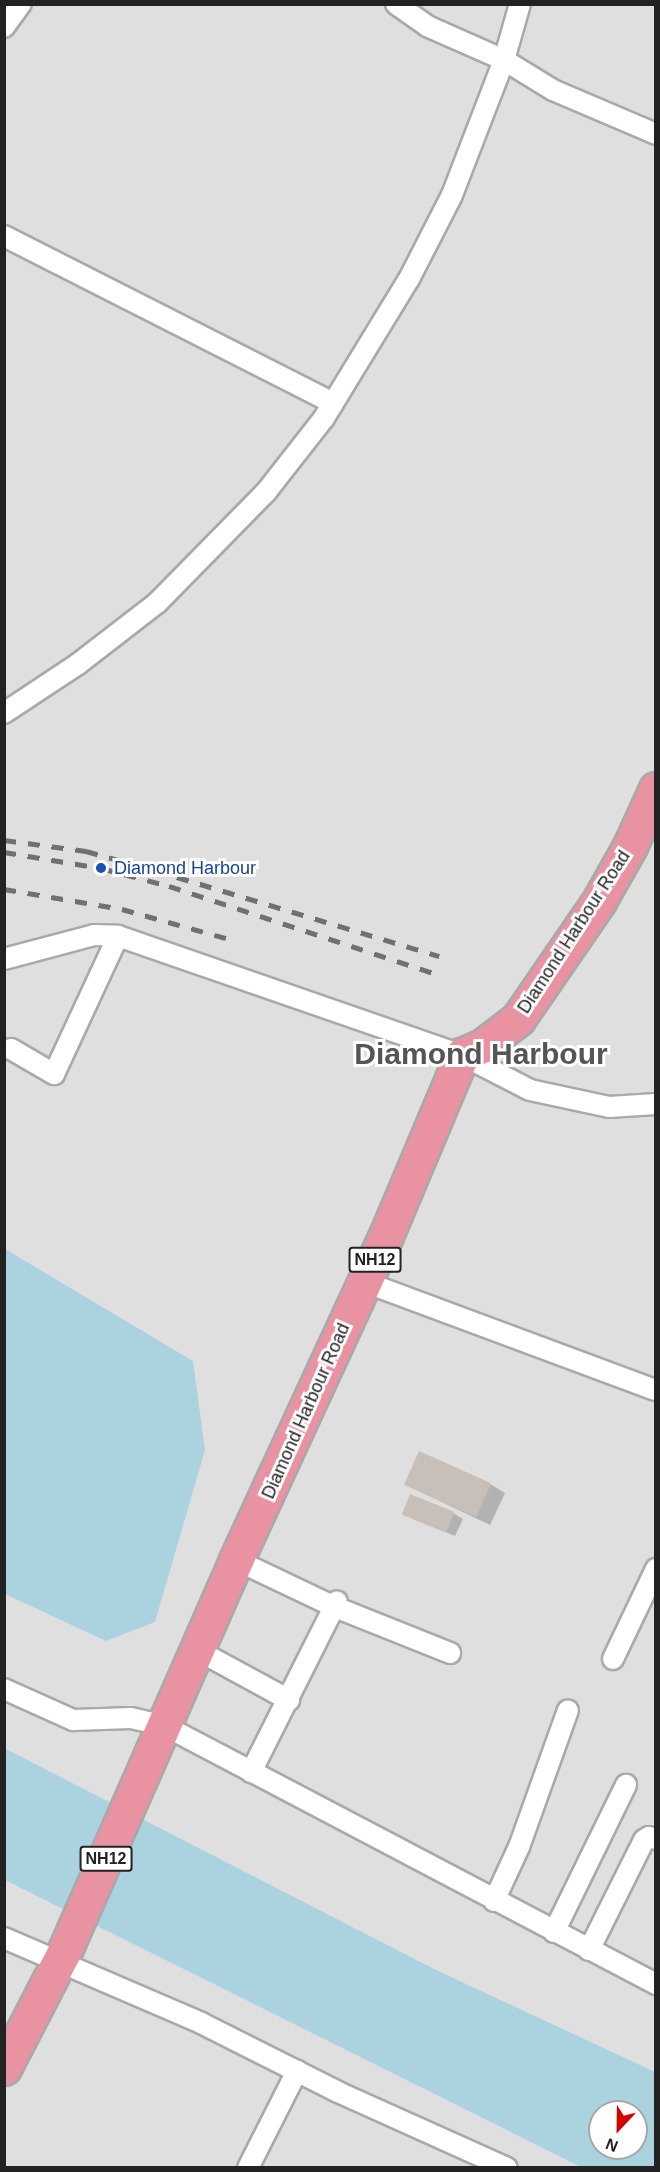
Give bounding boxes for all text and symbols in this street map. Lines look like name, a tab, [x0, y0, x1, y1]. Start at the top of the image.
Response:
street label: Diamond Harbour Road	[513, 846, 635, 1018]
place label: Diamond Harbour	[114, 857, 256, 879]
marker: Diamond Harbour	[92, 859, 110, 877]
district label: Diamond Harbour	[354, 1036, 608, 1072]
road number: NH12	[348, 1247, 402, 1273]
street label: Diamond Harbour Road	[257, 1320, 355, 1502]
road number: NH12	[79, 1846, 133, 1872]
north arrow	[588, 2100, 648, 2160]
text: N	[603, 2135, 620, 2155]

